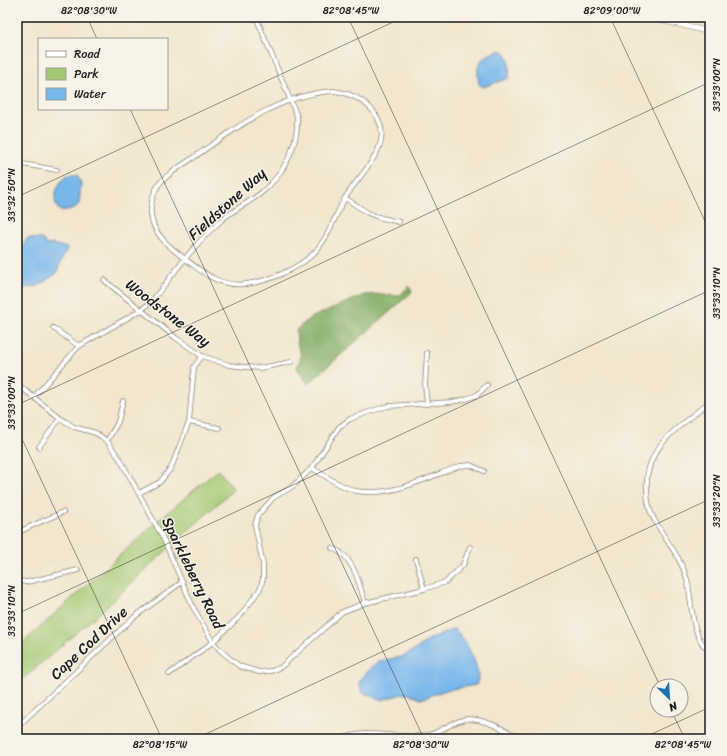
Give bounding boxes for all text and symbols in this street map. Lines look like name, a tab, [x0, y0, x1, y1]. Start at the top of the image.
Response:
text: 82°08'30"W	[61, 2, 117, 20]
text: 82°08'45"W	[323, 2, 379, 20]
text: 82°09'00"W	[584, 2, 641, 20]
legend	[38, 38, 168, 110]
text: Road	[74, 43, 101, 65]
text: 33°33'00"N	[708, 58, 726, 112]
text: Park	[74, 63, 99, 85]
text: Water	[74, 83, 107, 105]
street label: Fieldstone Way	[182, 161, 273, 247]
text: 33°32'50"N	[3, 168, 21, 222]
text: 33°33'10"N	[708, 267, 726, 319]
street label: Woodstone Way	[120, 272, 217, 354]
text: 33°33'00"N	[3, 376, 21, 430]
text: 33°33'20"N	[708, 474, 726, 528]
street label: Sparkleberry Road	[154, 512, 232, 635]
text: 33°33'10"N	[3, 585, 21, 637]
street label: Cape Cod Drive	[44, 600, 134, 686]
north arrow	[649, 678, 689, 718]
text: N	[665, 696, 681, 717]
text: 82°08'15"W	[133, 736, 187, 754]
text: 82°08'30"W	[393, 736, 449, 754]
text: 82°08'45"W	[655, 736, 711, 754]

